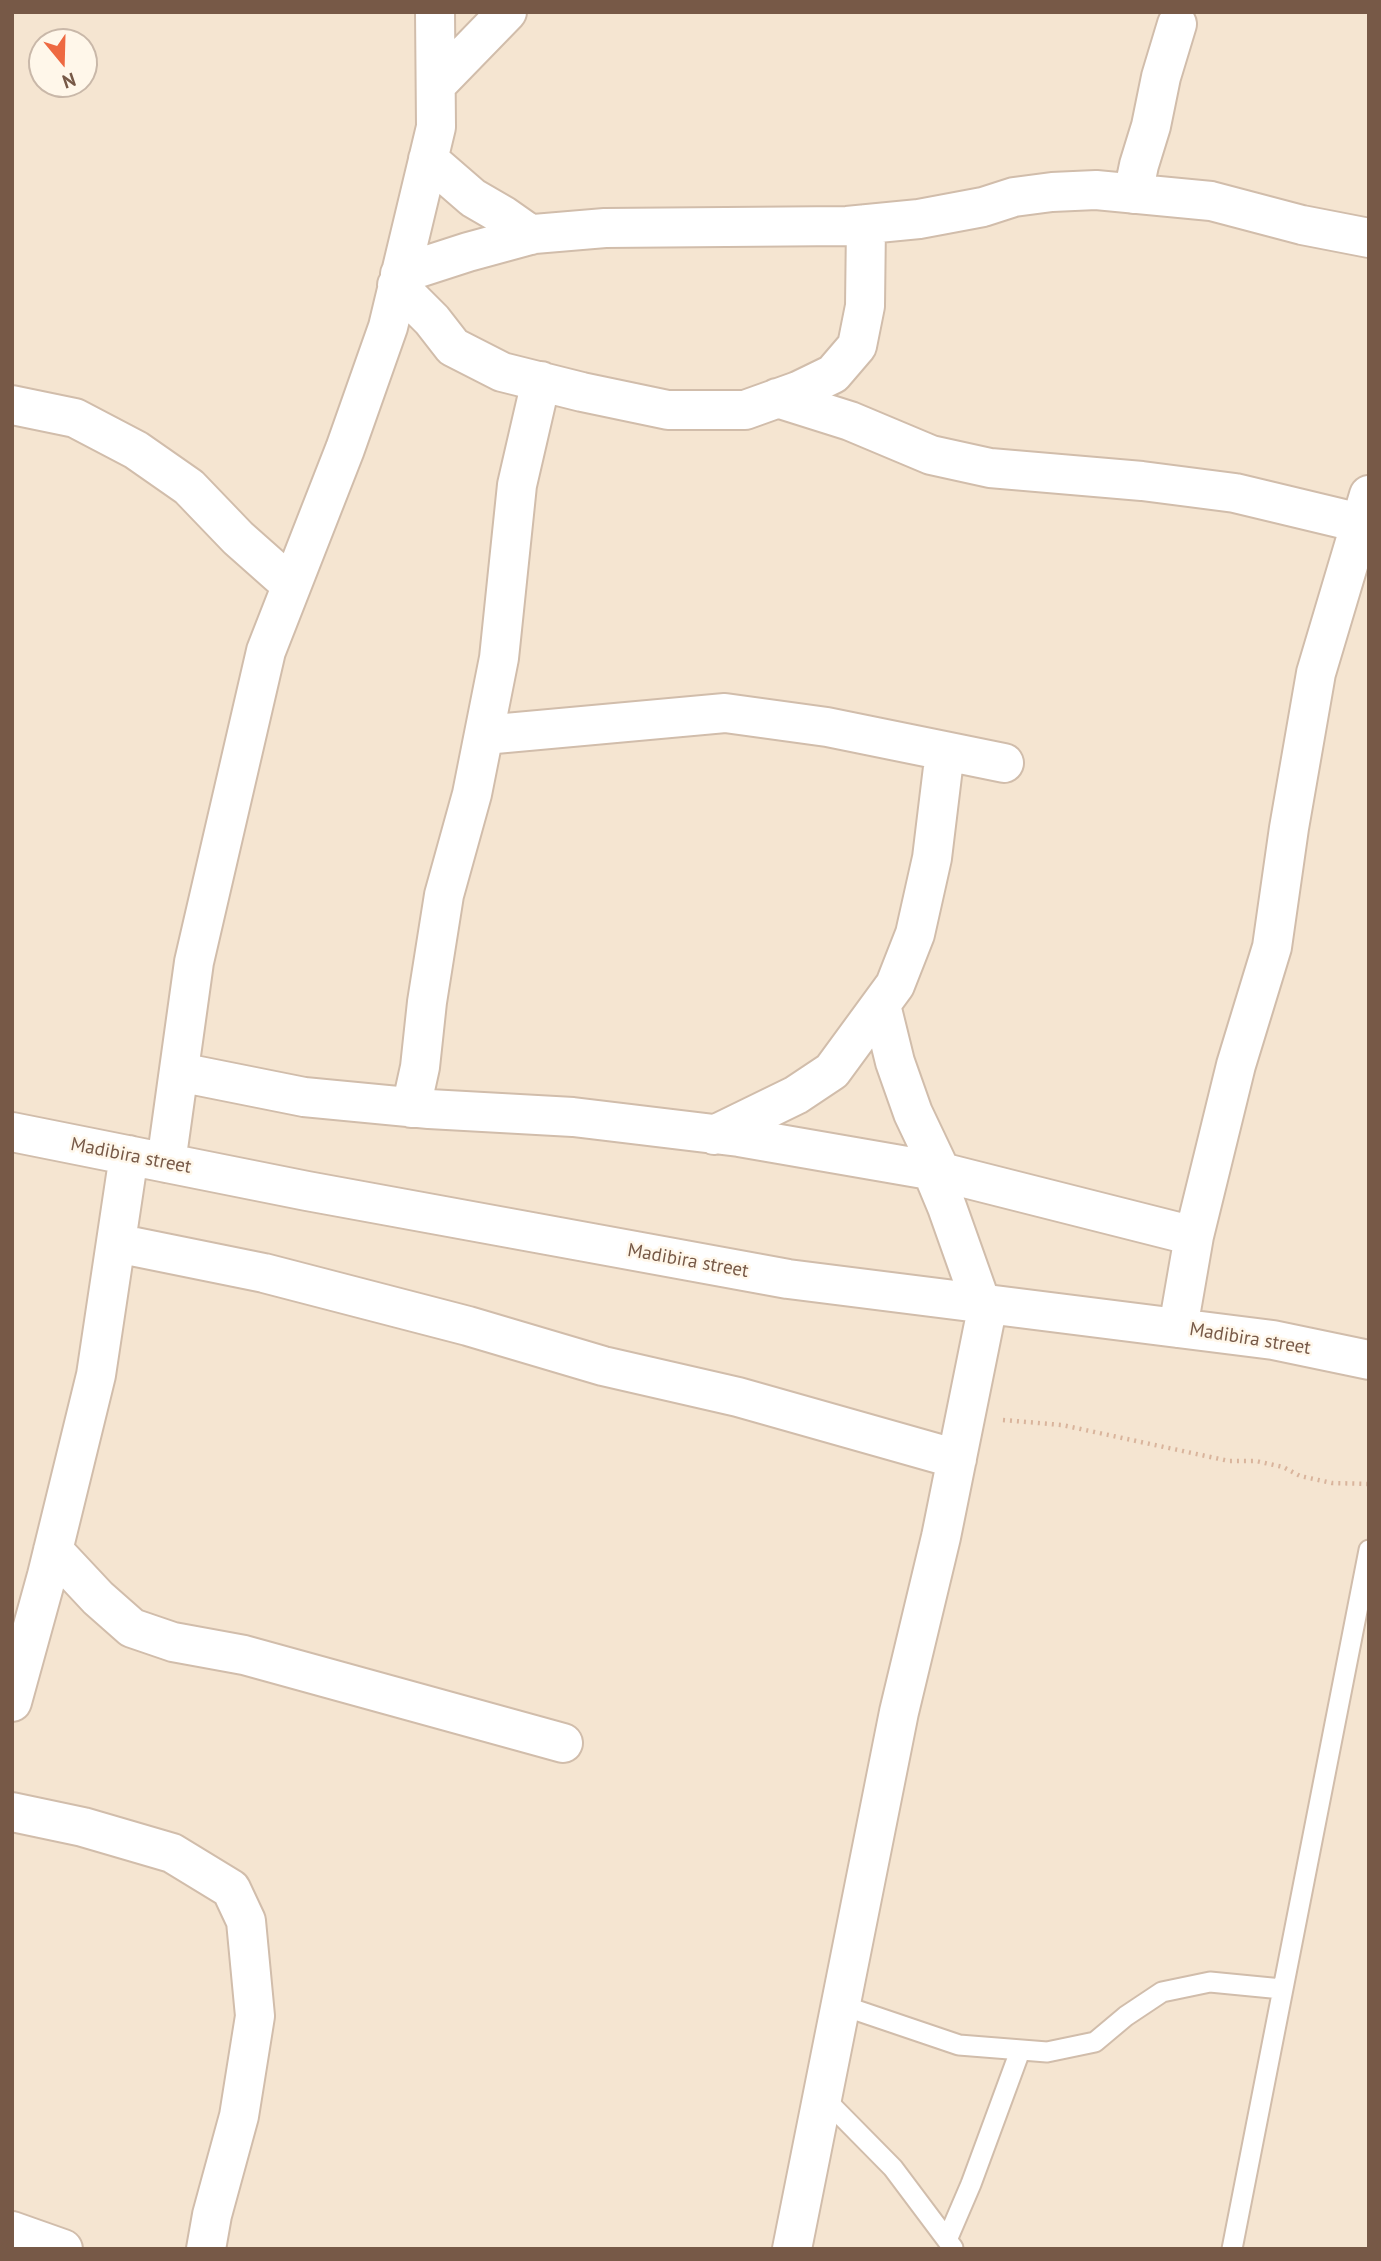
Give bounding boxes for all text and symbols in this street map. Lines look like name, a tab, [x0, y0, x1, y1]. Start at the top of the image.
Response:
north arrow	[28, 28, 98, 98]
text: N	[59, 68, 79, 94]
street label: Madibira street	[69, 1133, 193, 1179]
street label: Madibira street	[626, 1239, 750, 1283]
street label: Madibira street	[1188, 1318, 1312, 1360]

